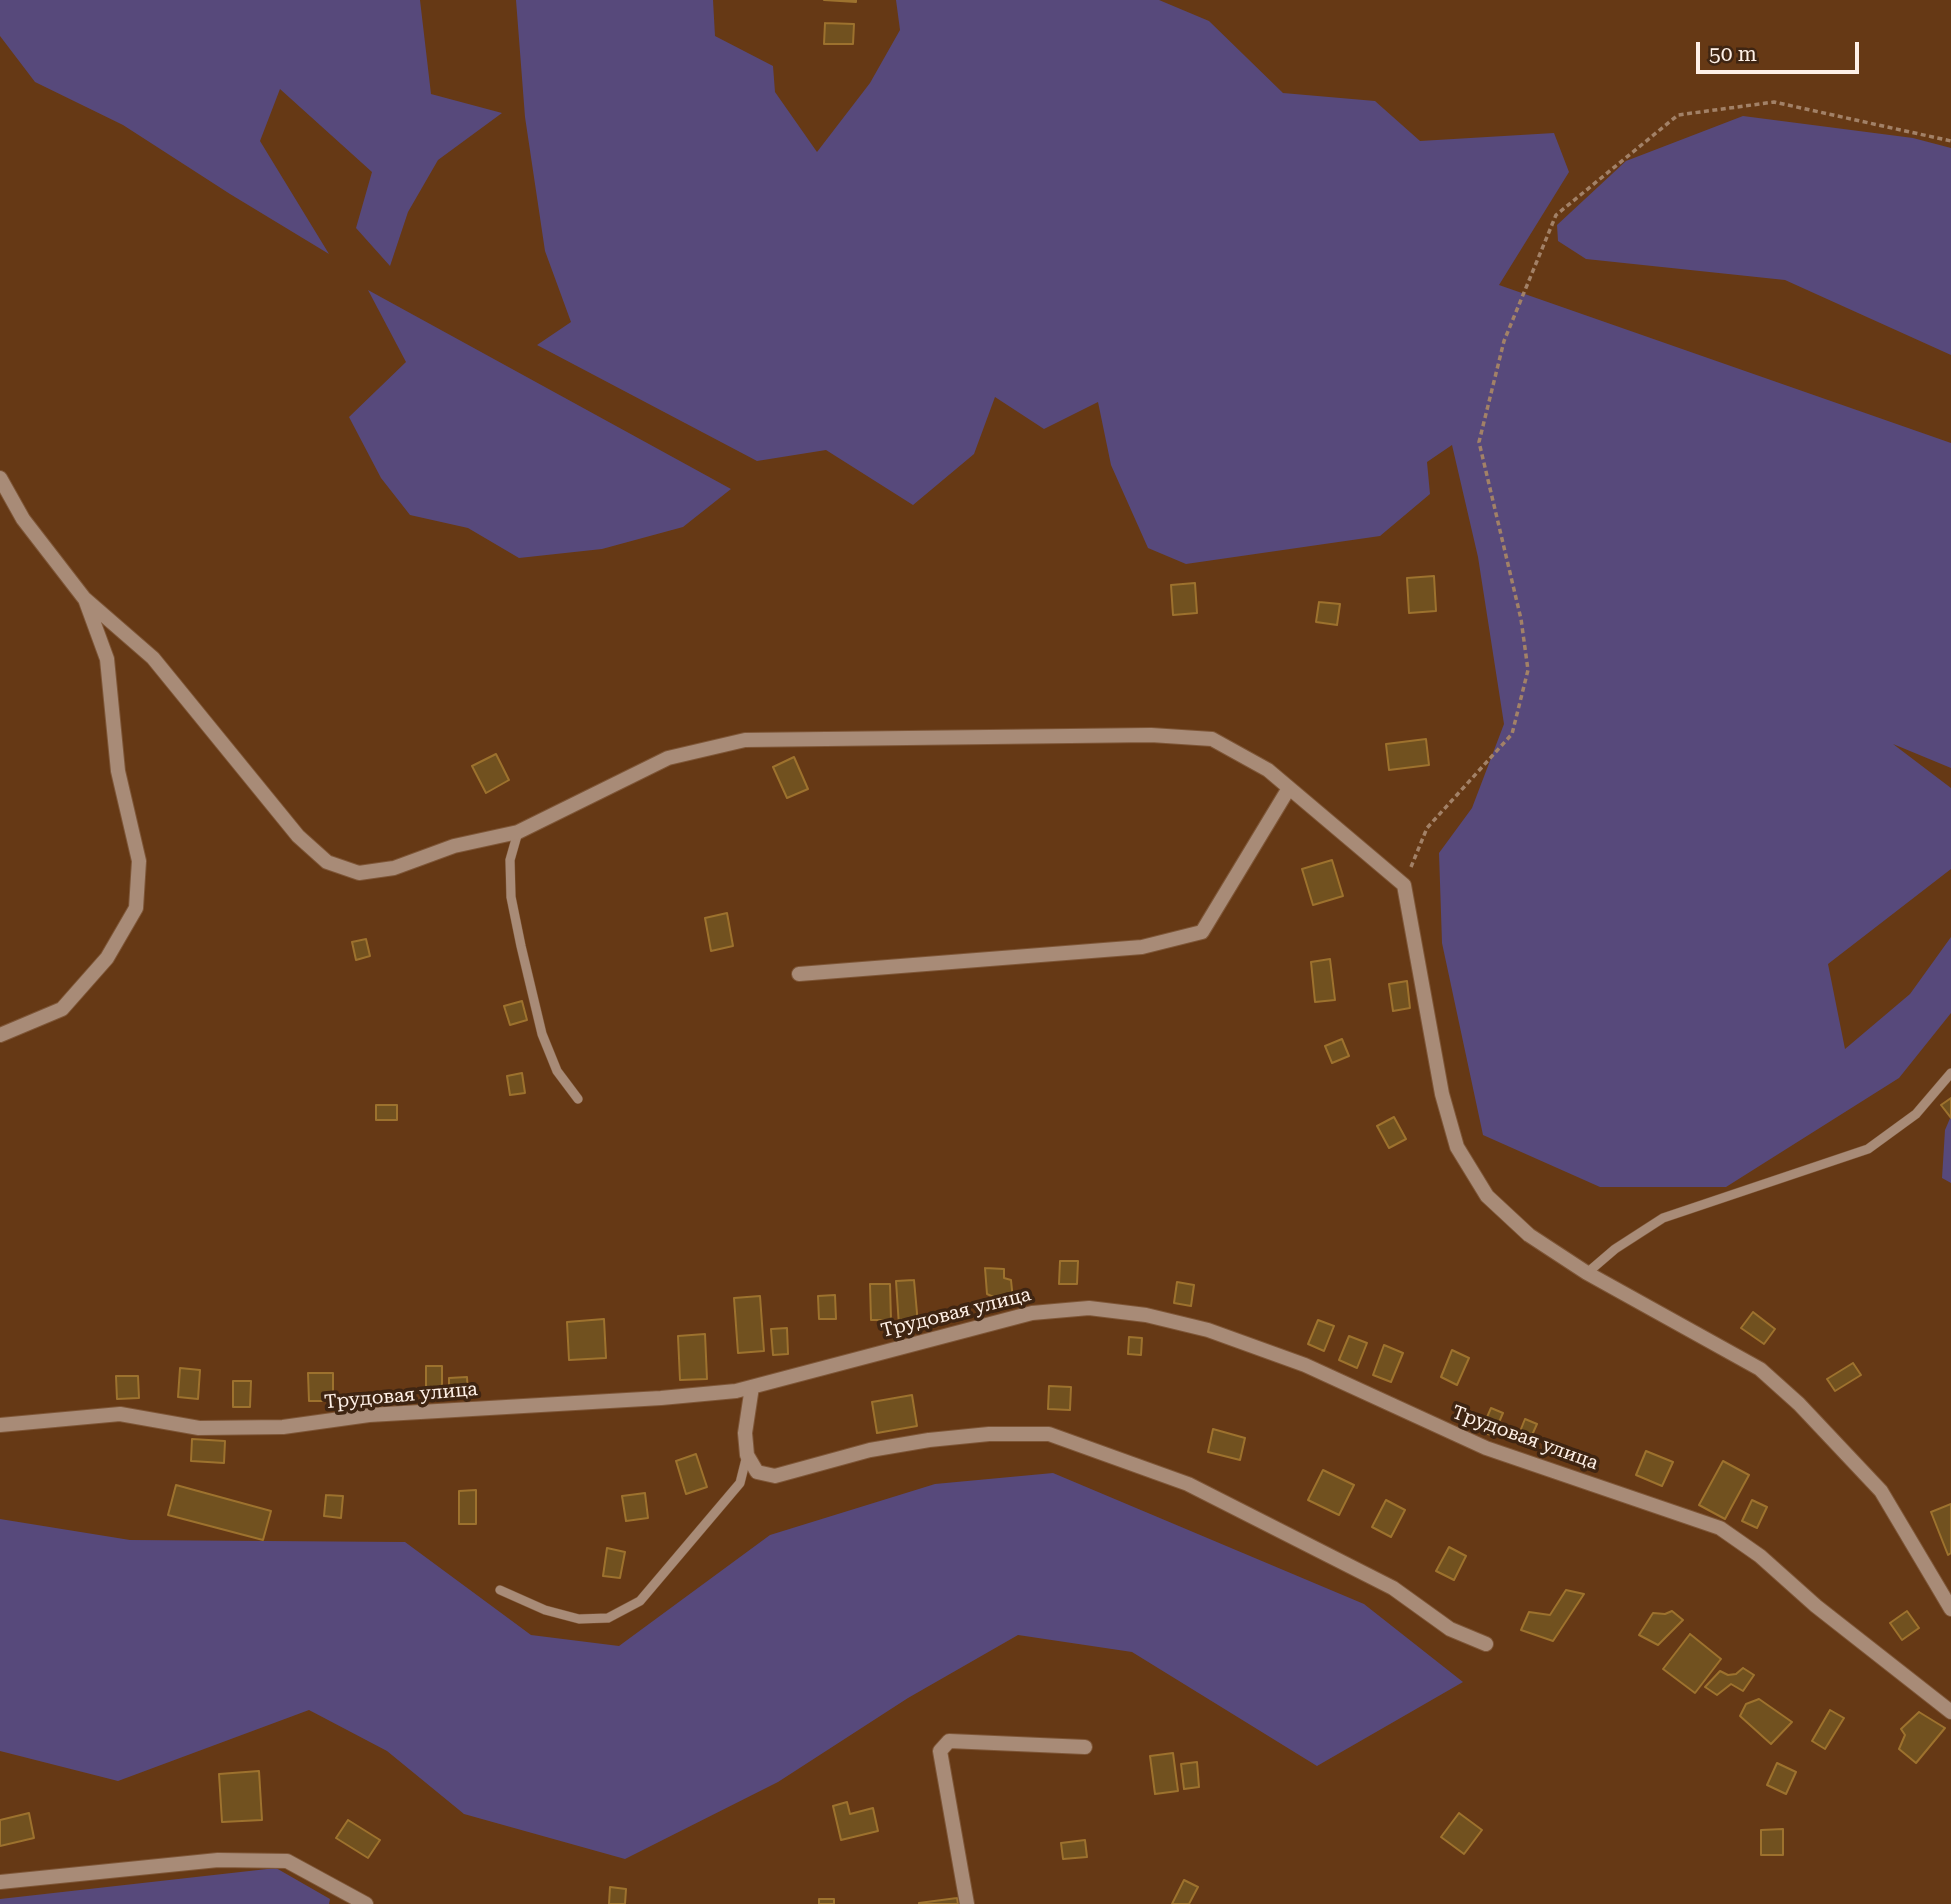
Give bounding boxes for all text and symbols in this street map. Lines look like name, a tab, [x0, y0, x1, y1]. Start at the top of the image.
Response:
scale bar	[1699, 28, 1862, 72]
text: 50 m	[1709, 42, 1757, 66]
street label: Трудовая улица	[879, 1283, 1033, 1343]
street label: Трудовая улица	[323, 1378, 479, 1414]
street label: Трудовая улица	[1449, 1401, 1601, 1475]

